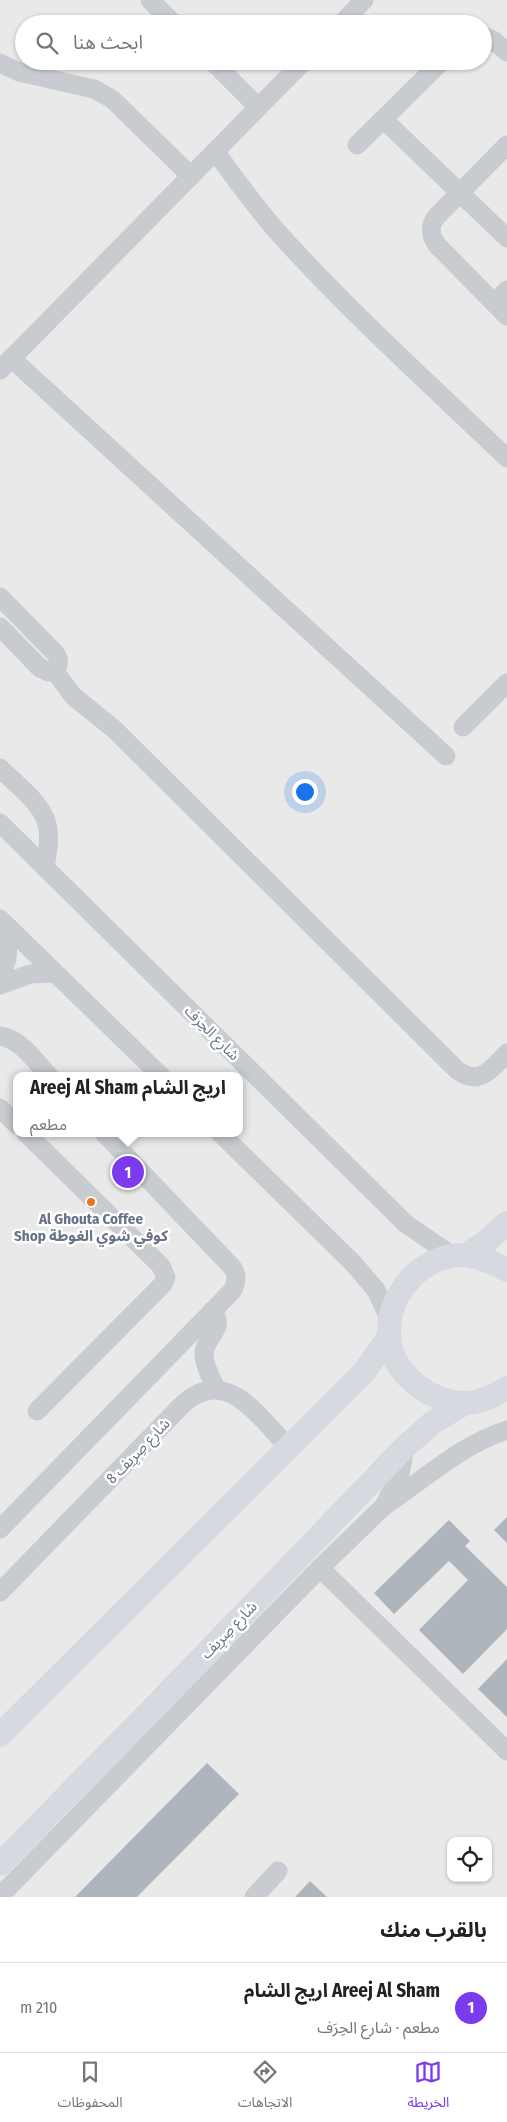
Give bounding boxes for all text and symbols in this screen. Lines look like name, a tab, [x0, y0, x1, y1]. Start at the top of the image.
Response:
search box	[15, 15, 492, 70]
icon: search	[33, 29, 61, 57]
text: ابحث هنا	[73, 31, 143, 54]
your location	[292, 779, 318, 805]
street label: شارع الحِرَف	[179, 1002, 243, 1066]
popup	[13, 1072, 243, 1137]
text: Areej Al Sham اريج الشام	[30, 1076, 226, 1099]
text: مطعم	[30, 1115, 67, 1134]
pin: 1	[112, 1153, 144, 1191]
marker: Al Ghouta Coffee Shop كوفي شوي الغوطة	[85, 1196, 97, 1208]
place label: Al Ghouta Coffee Shop كوفي شوي الغوطة	[14, 1210, 168, 1247]
street label: شارع صِرِيف 8	[102, 1414, 176, 1489]
street label: شارع صِرِيف	[197, 1597, 263, 1665]
map controls	[447, 1837, 492, 1882]
button: locate	[447, 1837, 492, 1882]
text: بالقرب منك	[380, 1917, 487, 1943]
text: Areej Al Sham اريج الشام	[244, 1979, 440, 2002]
text: 210 m	[20, 1998, 57, 2017]
text: 1	[468, 1998, 474, 2017]
text: مطعم · شارع الحِرَف	[317, 2018, 440, 2037]
tab: المحفوظات	[58, 2058, 123, 2117]
tab: الاتجاهات	[238, 2058, 292, 2117]
tab: الخريطة	[407, 2058, 449, 2117]

